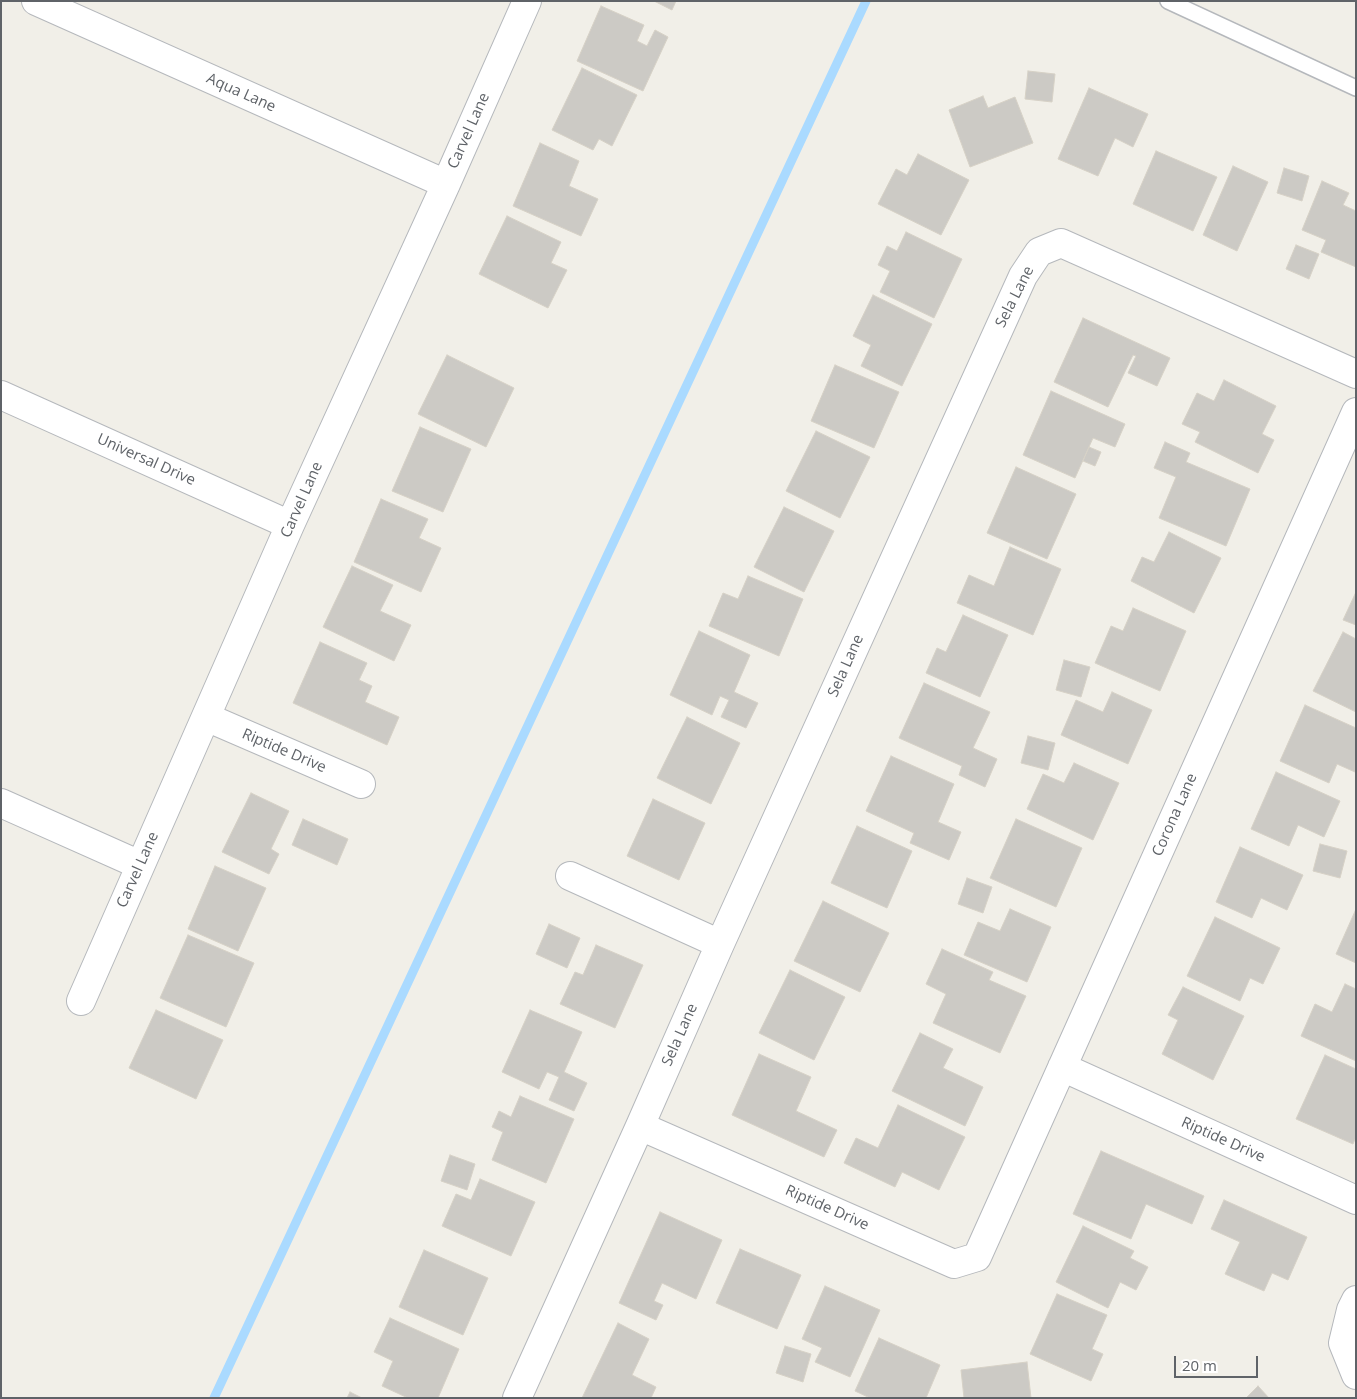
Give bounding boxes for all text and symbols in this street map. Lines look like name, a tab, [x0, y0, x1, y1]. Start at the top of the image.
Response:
street label: Aqua Lane	[204, 70, 278, 116]
street label: Carvel Lane	[444, 90, 494, 172]
street label: Sela Lane	[992, 263, 1038, 331]
street label: Universal Drive	[94, 430, 198, 490]
street label: Carvel Lane	[277, 459, 327, 541]
street label: Sela Lane	[824, 632, 868, 700]
street label: Riptide Drive	[239, 725, 329, 777]
street label: Corona Lane	[1149, 771, 1201, 859]
street label: Carvel Lane	[113, 829, 163, 911]
street label: Sela Lane	[658, 1001, 702, 1069]
street label: Riptide Drive	[1178, 1114, 1268, 1166]
street label: Riptide Drive	[782, 1182, 872, 1234]
scale bar	[1177, 1346, 1261, 1378]
text: 20 m	[1182, 1355, 1217, 1375]

